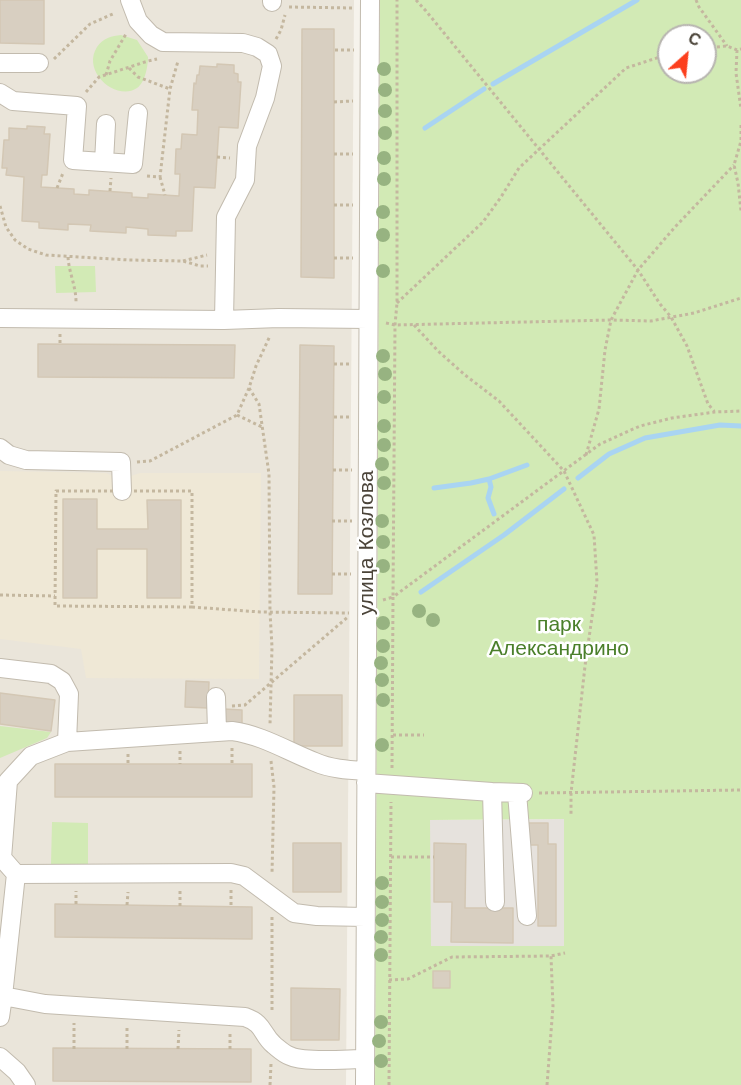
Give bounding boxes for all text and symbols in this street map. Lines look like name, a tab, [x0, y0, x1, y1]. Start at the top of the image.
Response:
north arrow	[657, 24, 717, 84]
text: С	[685, 28, 704, 50]
street label: улица Козлова	[354, 471, 380, 615]
park label: парк Александрино	[489, 612, 629, 662]

